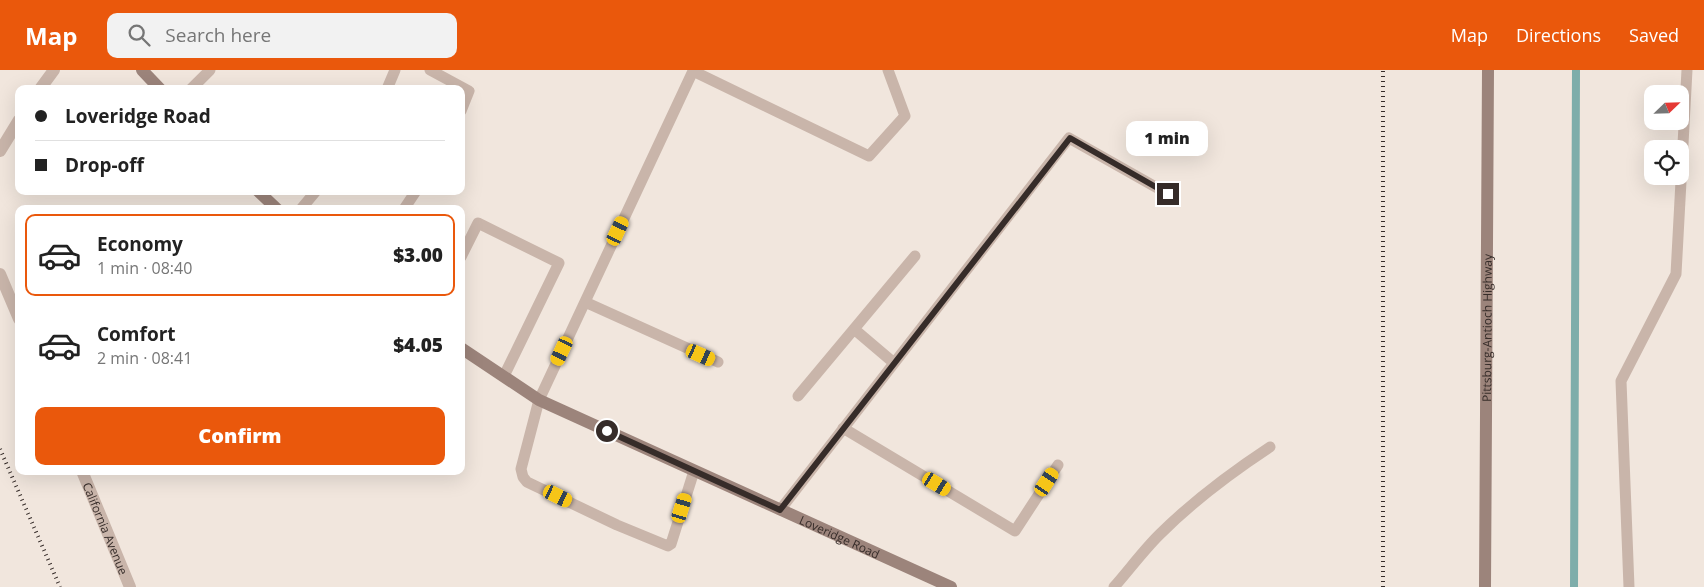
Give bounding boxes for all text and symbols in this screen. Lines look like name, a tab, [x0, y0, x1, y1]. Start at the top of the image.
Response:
search box	[107, 13, 457, 58]
text: Map	[25, 19, 77, 52]
icon: search	[125, 21, 153, 49]
text: Search here	[165, 22, 271, 48]
text: Map	[1451, 23, 1488, 47]
text: Directions	[1516, 23, 1601, 47]
text: Saved	[1629, 23, 1679, 47]
north arrow	[1644, 85, 1689, 130]
map controls	[1644, 85, 1689, 185]
text: Loveridge Road	[65, 103, 211, 129]
callout: 1 min	[1127, 122, 1209, 156]
text: 1 min	[1144, 127, 1190, 149]
button: locate	[1644, 140, 1689, 185]
text: Drop-off	[65, 152, 144, 178]
route end	[1157, 183, 1179, 205]
car	[604, 214, 631, 248]
text: Economy	[97, 231, 183, 257]
icon: car	[37, 233, 82, 278]
text: $3.00	[393, 242, 443, 268]
street label: Pittsburg-Antioch Highway	[1478, 253, 1495, 402]
text: 1 min · 08:40	[97, 257, 192, 279]
text: Comfort	[97, 321, 176, 347]
icon: car	[37, 323, 82, 368]
text: $4.05	[393, 332, 443, 358]
car	[548, 334, 575, 368]
car	[684, 342, 717, 368]
text: 2 min · 08:41	[97, 347, 192, 369]
button: Confirm	[35, 407, 445, 465]
route start	[596, 420, 618, 442]
car	[1032, 465, 1061, 499]
car	[920, 470, 953, 498]
street label: California Avenue	[79, 480, 132, 577]
car	[541, 483, 574, 509]
car	[670, 491, 693, 525]
street label: Loveridge Road	[797, 511, 883, 562]

